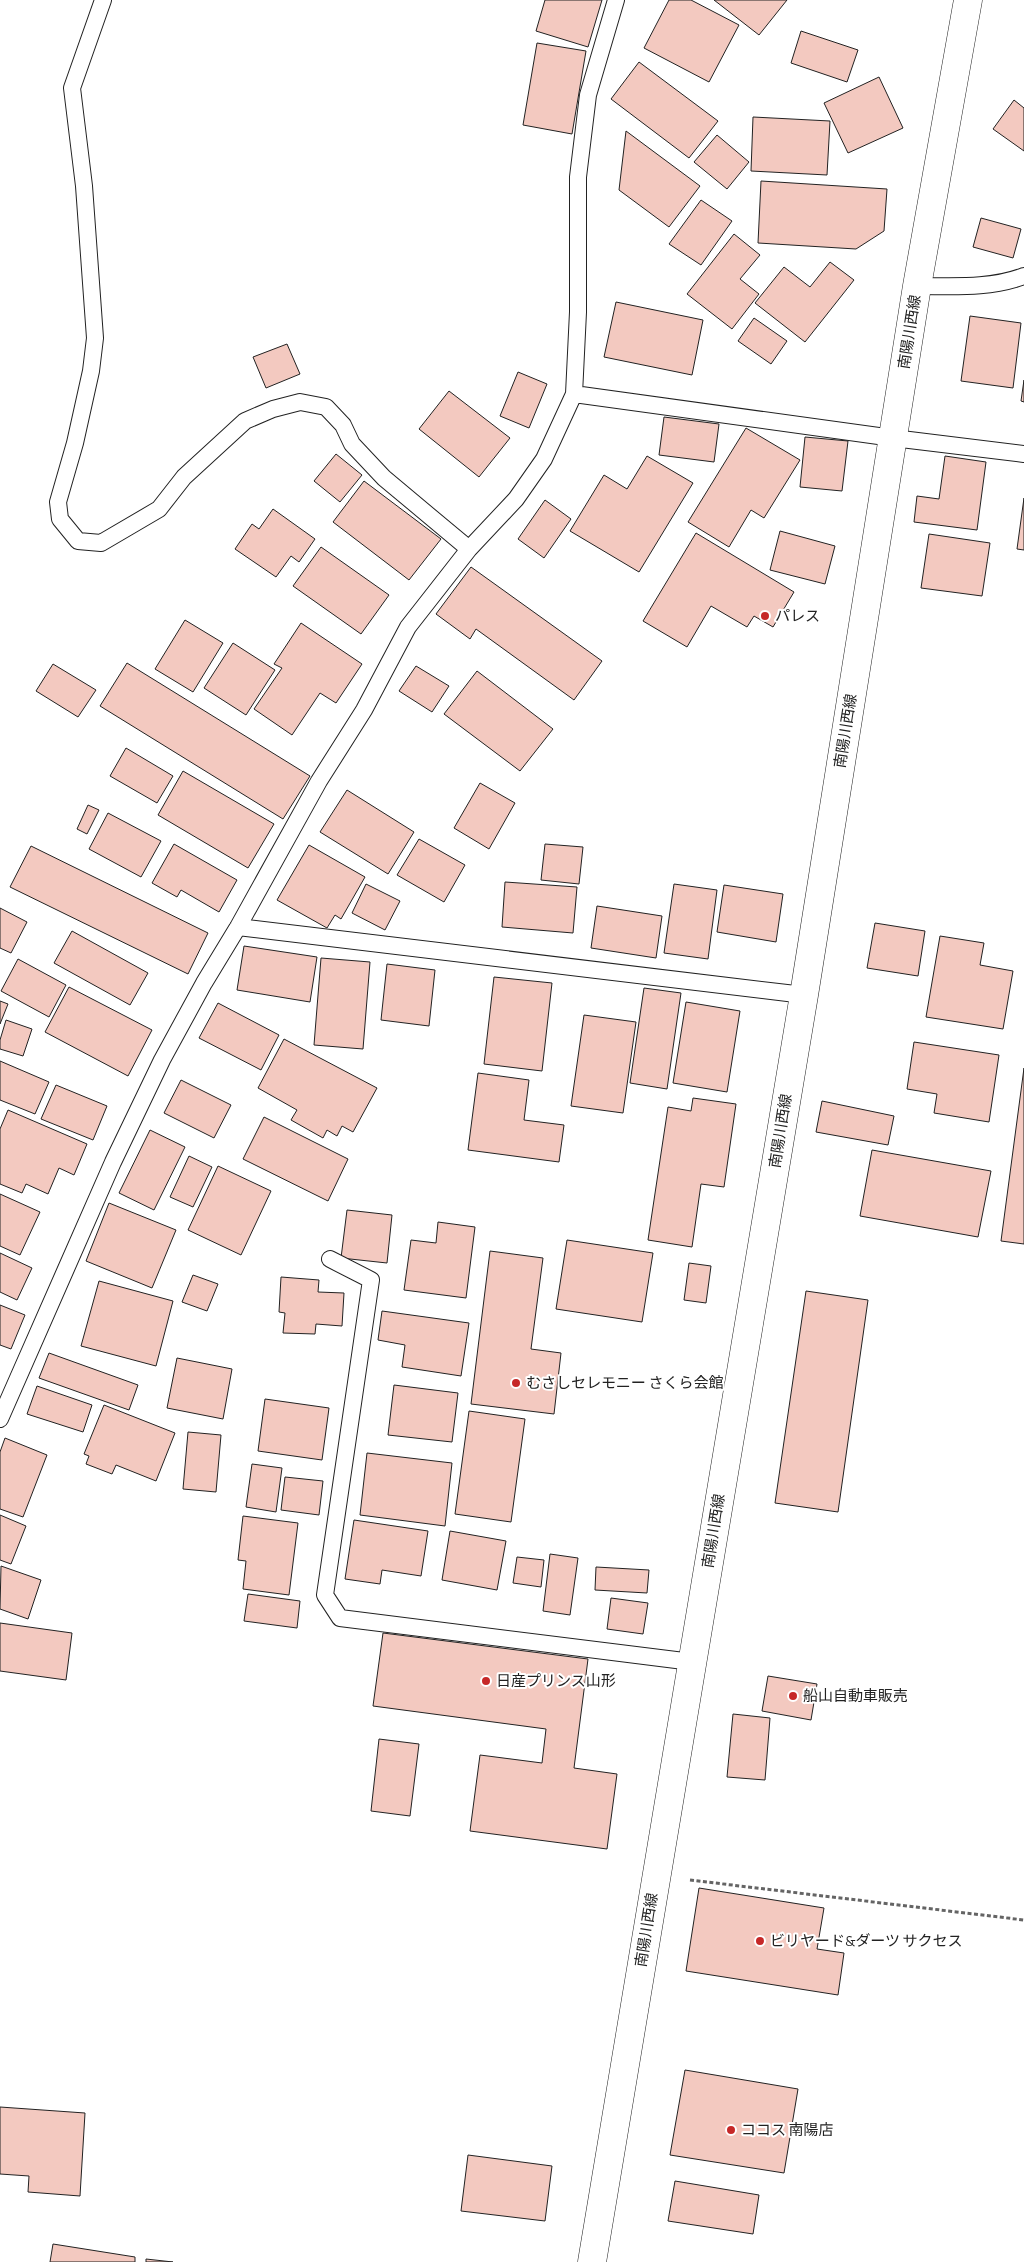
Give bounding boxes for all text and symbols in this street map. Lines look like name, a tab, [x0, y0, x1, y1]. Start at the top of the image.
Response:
street label: 南陽川西線	[896, 294, 923, 370]
place label: パレス	[775, 609, 820, 624]
marker: パレス	[759, 610, 771, 622]
street label: 南陽川西線	[832, 693, 859, 769]
street label: 南陽川西線	[767, 1093, 794, 1169]
place label: むさしセレモニー さくら会館	[526, 1375, 723, 1391]
marker: むさしセレモニー さくら会館	[510, 1377, 522, 1389]
street label: 南陽川西線	[700, 1493, 727, 1569]
place label: 日産プリンス山形	[496, 1673, 616, 1689]
marker: 日産プリンス山形	[480, 1675, 492, 1687]
place label: 船山自動車販売	[803, 1688, 908, 1704]
marker: 船山自動車販売	[787, 1690, 799, 1702]
street label: 南陽川西線	[633, 1892, 660, 1968]
place label: ビリヤード&ダーツ サクセス	[770, 1933, 963, 1949]
marker: ビリヤード&ダーツ サクセス	[754, 1935, 766, 1947]
place label: ココス 南陽店	[741, 2122, 833, 2138]
marker: ココス 南陽店	[725, 2124, 737, 2136]

